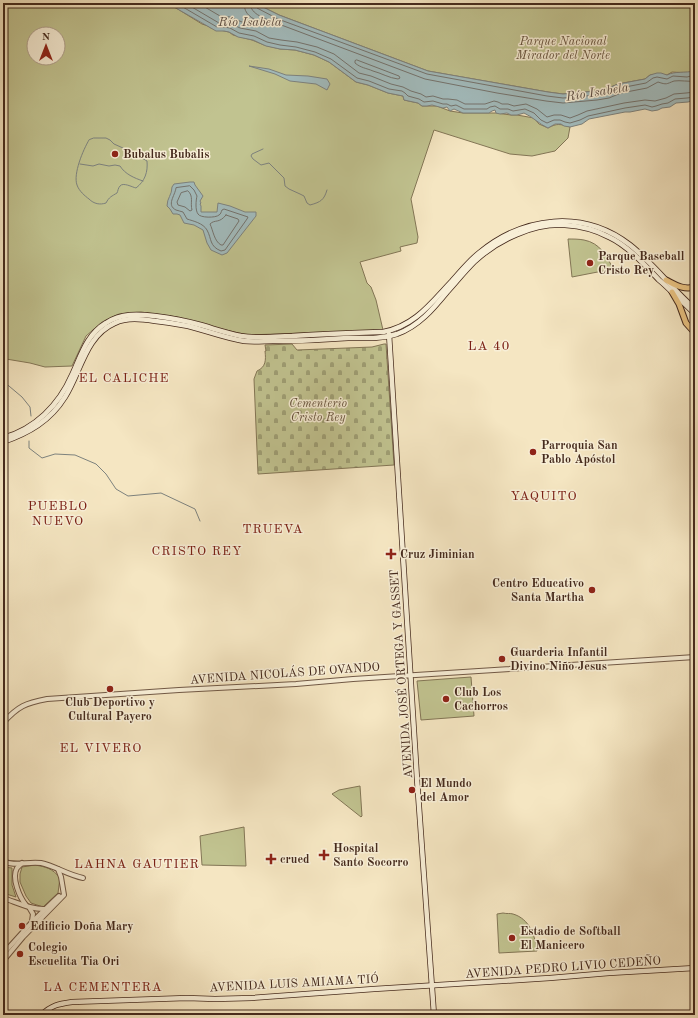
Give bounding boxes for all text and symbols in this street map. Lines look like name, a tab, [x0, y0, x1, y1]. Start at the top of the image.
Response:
water label: Río Isabela	[217, 16, 282, 29]
north arrow	[26, 26, 66, 66]
text: N	[42, 32, 51, 43]
park label: Parque Nacional Mirador del Norte	[515, 36, 610, 62]
water label: Río Isabela	[564, 81, 630, 104]
marker: Bubalus Bubalis	[110, 149, 120, 159]
place label: Bubalus Bubalis	[123, 149, 209, 161]
place label: Parque Baseball Cristo Rey	[598, 251, 685, 277]
marker: Parque Baseball Cristo Rey	[585, 258, 595, 268]
district label: LA 40	[468, 340, 510, 353]
district label: EL CALICHE	[78, 372, 170, 385]
park label: Cementerio Cristo Rey	[289, 398, 347, 424]
place label: Parroquia San Pablo Apóstol	[541, 440, 618, 466]
marker: Parroquia San Pablo Apóstol	[528, 447, 538, 457]
district label: YAQUITO	[510, 490, 578, 503]
district label: PUEBLO NUEVO	[28, 500, 88, 528]
district label: TRUEVA	[242, 523, 304, 536]
district label: CRISTO REY	[152, 545, 242, 558]
marker: Cruz Jiminian	[385, 548, 397, 560]
place label: Cruz Jiminian	[400, 549, 475, 561]
street label: AVENIDA JOSÉ ORTEGA Y GASSET	[386, 569, 415, 779]
place label: Centro Educativo Santa Martha	[492, 578, 584, 604]
marker: Centro Educativo Santa Martha	[587, 585, 597, 595]
place label: Guarderia Infantil Divino Niño Jesus	[510, 647, 608, 673]
marker: Guarderia Infantil Divino Niño Jesus	[497, 654, 507, 664]
street label: AVENIDA NICOLÁS DE OVANDO	[189, 658, 380, 687]
marker: Club Deportivo y Cultural Payero	[105, 684, 115, 694]
place label: Club Los Cachorros	[454, 687, 508, 713]
marker: Club Los Cachorros	[441, 694, 451, 704]
place label: Club Deportivo y Cultural Payero	[65, 697, 155, 723]
district label: EL VIVERO	[60, 742, 142, 755]
place label: El Mundo del Amor	[420, 778, 472, 804]
marker: El Mundo del Amor	[407, 785, 417, 795]
place label: Hospital Santo Socorro	[333, 843, 409, 869]
marker: Hospital Santo Socorro	[318, 849, 330, 861]
marker: crued	[265, 853, 277, 865]
place label: crued	[280, 854, 310, 866]
district label: LAHNA GAUTIER	[74, 858, 200, 871]
marker: Edificio Doña Mary	[17, 921, 27, 931]
place label: Edificio Doña Mary	[30, 921, 134, 933]
place label: Estadio de Softball El Manicero	[520, 926, 621, 952]
marker: Estadio de Softball El Manicero	[507, 933, 517, 943]
place label: Colegio Escuelita Tia Ori	[28, 942, 120, 968]
marker: Colegio Escuelita Tia Ori	[15, 949, 25, 959]
street label: AVENIDA PEDRO LIVIO CEDEÑO	[465, 952, 661, 981]
street label: AVENIDA LUIS AMIAMA TIÓ	[209, 970, 379, 994]
district label: LA CEMENTERA	[43, 981, 163, 994]

